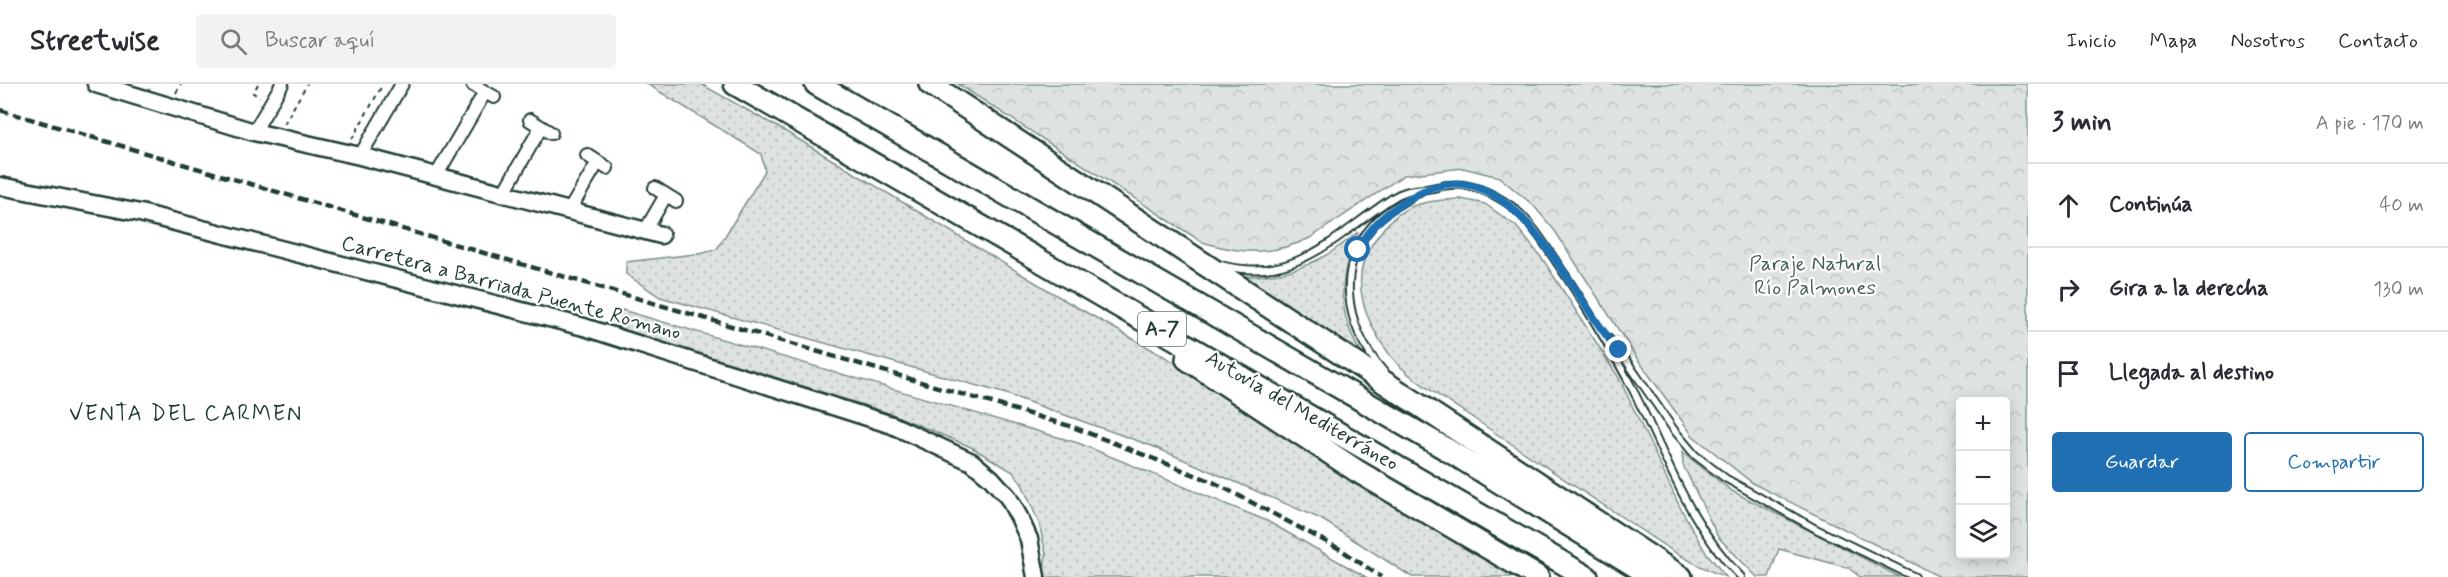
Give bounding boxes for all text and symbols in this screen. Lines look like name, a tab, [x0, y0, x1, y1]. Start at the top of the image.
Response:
search box	[196, 14, 616, 68]
text: Streetwise	[30, 23, 160, 60]
icon: search	[217, 25, 250, 58]
text: Buscar aquí	[265, 27, 375, 55]
text: Inicio	[2067, 27, 2117, 55]
text: Mapa	[2150, 27, 2197, 55]
text: Nosotros	[2230, 27, 2305, 55]
text: Contacto	[2338, 27, 2418, 55]
text: 3 min	[2052, 106, 2112, 140]
text: A pie · 170 m	[2316, 110, 2424, 137]
icon: ahead	[2052, 189, 2085, 222]
text: Continúa	[2109, 191, 2193, 219]
text: 40 m	[2380, 192, 2424, 219]
street label: Carretera a Barriada Puente Romano	[338, 229, 684, 347]
route start	[1344, 236, 1370, 262]
park label: Paraje Natural Río Palmones	[1749, 250, 1881, 302]
icon: right	[2052, 273, 2085, 306]
text: Gira a la derecha	[2109, 275, 2269, 303]
text: 130 m	[2373, 276, 2424, 303]
road number: A-7	[1138, 312, 1186, 346]
route end	[1605, 336, 1631, 362]
street label: Autovía del Mediterráneo	[1200, 344, 1404, 478]
icon: arrive	[2052, 357, 2085, 390]
text: Llegada al destino	[2109, 359, 2274, 387]
map controls	[1956, 397, 2010, 559]
button: +	[1956, 397, 2010, 451]
district label: VENTA DEL CARMEN	[69, 400, 303, 428]
button: Guardar	[2052, 432, 2232, 492]
button: Compartir	[2244, 432, 2424, 492]
button: −	[1956, 451, 2010, 505]
button: layers	[1956, 505, 2010, 559]

